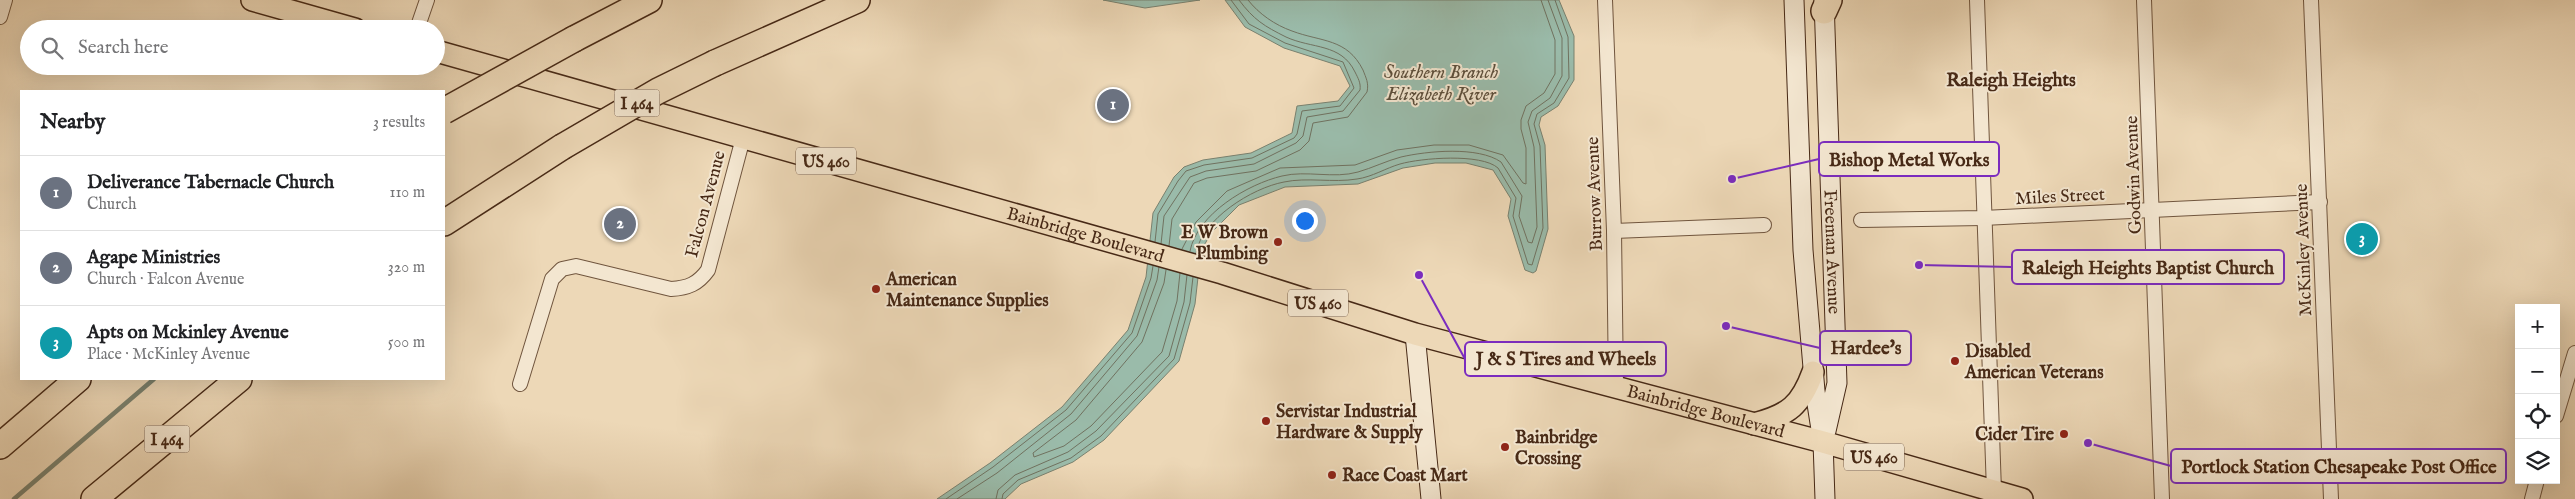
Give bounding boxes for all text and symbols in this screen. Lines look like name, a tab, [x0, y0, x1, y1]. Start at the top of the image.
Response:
search box	[20, 20, 445, 75]
icon: search	[38, 34, 66, 62]
text: Search here	[78, 36, 169, 60]
water label: Southern Branch Elizabeth River	[1384, 61, 1498, 107]
district label: Raleigh Heights	[1946, 69, 2076, 93]
pin: 1	[1097, 86, 1129, 124]
road number: I 464	[614, 90, 660, 116]
text: Nearby	[40, 109, 105, 136]
text: 3 results	[373, 113, 425, 133]
street label: Godwin Avenue	[2121, 115, 2148, 235]
street label: Burrow Avenue	[1582, 136, 1609, 252]
callout: Bishop Metal Works	[1819, 142, 1999, 176]
street label: Falcon Avenue	[681, 148, 732, 260]
road number: US 460	[796, 148, 856, 175]
text: Bishop Metal Works	[1829, 149, 1990, 173]
text: Deliverance Tabernacle Church	[87, 171, 334, 195]
text: 1	[53, 183, 59, 203]
text: 110 m	[389, 183, 425, 203]
street label: McKinley Avenue	[2291, 183, 2318, 317]
street label: Miles Street	[2015, 184, 2106, 211]
street label: Freeman Avenue	[1817, 189, 1845, 315]
text: Church	[87, 195, 136, 215]
street label: Bainbridge Boulevard	[1004, 203, 1167, 269]
pin: 2	[604, 205, 636, 243]
your location	[1292, 208, 1318, 234]
pin: 3	[2346, 220, 2378, 258]
place label: E W Brown Plumbing	[1181, 222, 1269, 266]
marker: E W Brown Plumbing	[1272, 236, 1284, 248]
text: Agape Ministries	[87, 246, 220, 270]
callout: Raleigh Heights Baptist Church	[2012, 250, 2284, 284]
text: Raleigh Heights Baptist Church	[2022, 257, 2275, 281]
text: 2	[52, 258, 60, 278]
text: 320 m	[388, 258, 425, 278]
place label: American Maintenance Supplies	[885, 269, 1049, 313]
text: Church · Falcon Avenue	[87, 270, 244, 290]
marker: American Maintenance Supplies	[870, 283, 882, 295]
road number: US 460	[1288, 290, 1348, 316]
map controls	[2515, 304, 2560, 484]
button: +	[2515, 304, 2560, 349]
text: Apts on Mckinley Avenue	[87, 321, 289, 345]
callout: Hardee's	[1820, 331, 1911, 365]
text: 3	[53, 333, 59, 353]
text: 500 m	[388, 333, 425, 353]
text: Hardee's	[1831, 337, 1902, 361]
place label: Disabled American Veterans	[1964, 341, 2104, 385]
callout: J & S Tires and Wheels	[1465, 342, 1666, 376]
text: Place · McKinley Avenue	[87, 345, 250, 365]
text: J & S Tires and Wheels	[1473, 348, 1657, 372]
button: −	[2515, 349, 2560, 394]
marker: Disabled American Veterans	[1949, 355, 1961, 367]
street label: Bainbridge Boulevard	[1624, 381, 1787, 444]
button: locate	[2515, 394, 2560, 439]
place label: Servistar Industrial Hardware & Supply	[1276, 401, 1424, 445]
marker: Servistar Industrial Hardware & Supply	[1260, 415, 1272, 427]
place label: Cider Tire	[1975, 424, 2055, 447]
road number: I 464	[144, 426, 190, 452]
place label: Bainbridge Crossing	[1515, 427, 1598, 471]
marker: Cider Tire	[2058, 428, 2070, 440]
button: layers	[2515, 439, 2560, 484]
marker: Bainbridge Crossing	[1499, 441, 1511, 453]
road number: US 460	[1844, 444, 1904, 471]
callout: Portlock Station Chesapeake Post Office	[2171, 449, 2506, 483]
text: Portlock Station Chesapeake Post Office	[2181, 456, 2497, 480]
place label: Race Coast Mart	[1342, 465, 1468, 488]
marker: Race Coast Mart	[1326, 469, 1338, 481]

